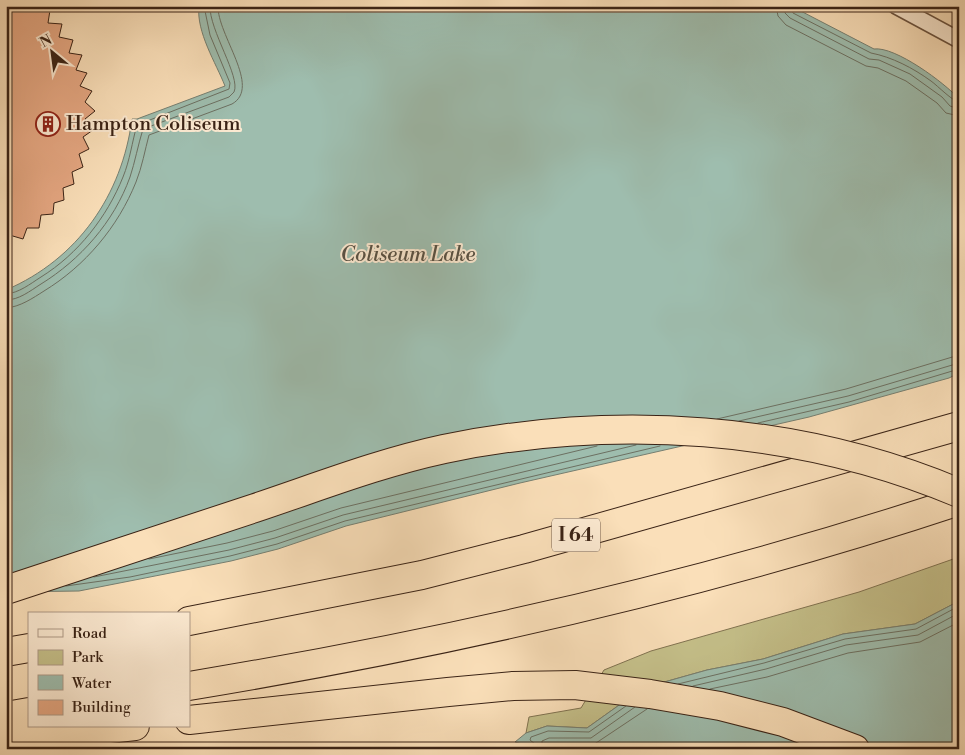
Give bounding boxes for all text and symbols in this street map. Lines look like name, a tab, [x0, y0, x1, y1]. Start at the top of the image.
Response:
north arrow	[28, 28, 78, 78]
text: N	[37, 31, 55, 52]
building icon: Hampton Coliseum	[35, 111, 61, 137]
place label: Hampton Coliseum	[66, 112, 241, 137]
water label: Coliseum Lake	[341, 242, 476, 268]
road number: I 64	[552, 518, 600, 552]
legend	[28, 612, 190, 728]
text: Road	[72, 624, 107, 643]
text: Park	[72, 648, 104, 667]
text: Water	[71, 674, 112, 693]
text: Building	[71, 698, 131, 717]

